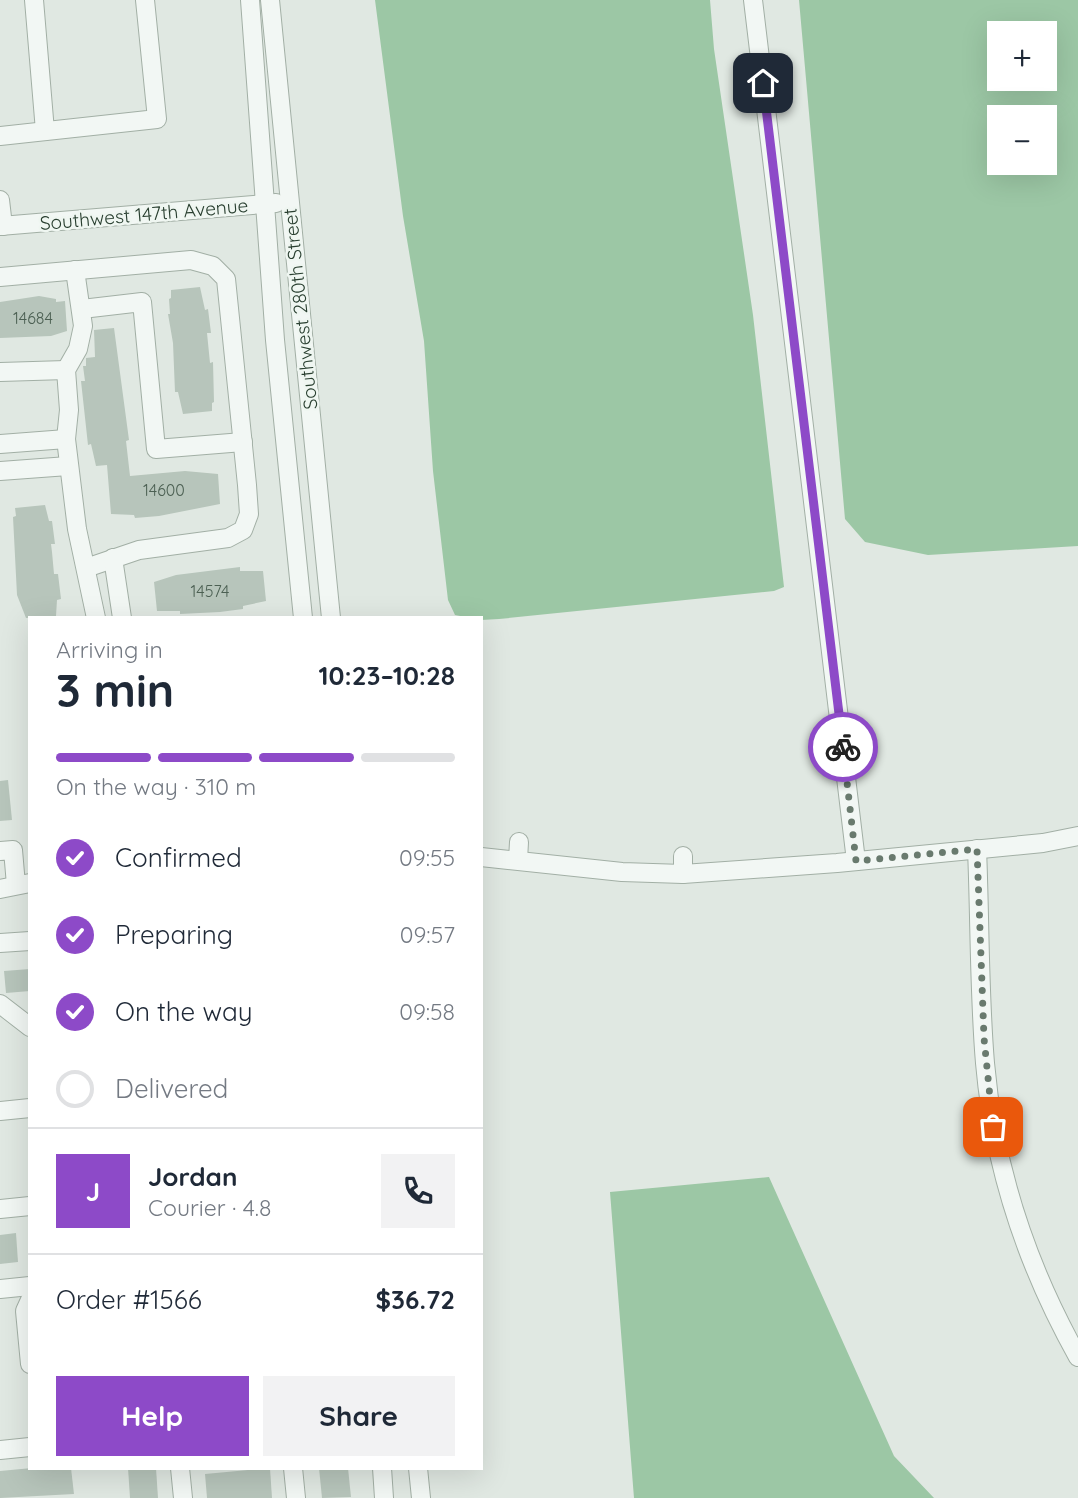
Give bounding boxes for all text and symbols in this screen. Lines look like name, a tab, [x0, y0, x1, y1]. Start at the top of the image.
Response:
map controls	[987, 21, 1057, 175]
button: +	[987, 21, 1057, 91]
pin	[733, 53, 793, 113]
icon: home	[744, 64, 782, 102]
button: −	[987, 105, 1057, 175]
street label: Southwest 147th Avenue	[39, 193, 249, 235]
street label: Southwest 280th Street	[277, 207, 323, 411]
house number: 14684	[13, 308, 53, 328]
house number: 14600	[143, 480, 185, 500]
house number: 14574	[191, 581, 229, 601]
text: Arriving in	[56, 635, 163, 664]
text: 10:23–10:28	[318, 659, 455, 692]
text: 3 min	[56, 661, 174, 719]
courier	[808, 712, 878, 782]
icon: bike	[824, 728, 862, 766]
text: On the way · 310 m	[56, 772, 256, 801]
icon: check	[56, 839, 94, 877]
text: Confirmed	[115, 841, 242, 874]
text: 09:55	[399, 843, 455, 872]
icon: check	[56, 916, 94, 954]
text: Preparing	[115, 918, 233, 951]
text: 09:57	[400, 920, 455, 949]
icon: check	[56, 993, 94, 1031]
text: On the way	[115, 995, 253, 1028]
text: 09:58	[399, 997, 455, 1026]
text: Delivered	[115, 1072, 228, 1105]
pin	[963, 1097, 1023, 1157]
icon: bag	[974, 1108, 1012, 1146]
button: phone	[381, 1154, 455, 1228]
text: Jordan	[148, 1160, 237, 1193]
text: J	[86, 1175, 100, 1208]
text: Courier · 4.8	[148, 1193, 271, 1222]
text: Order #1566	[56, 1283, 202, 1316]
text: $36.72	[376, 1283, 455, 1316]
button: Help	[56, 1376, 249, 1456]
button: Share	[263, 1376, 455, 1456]

